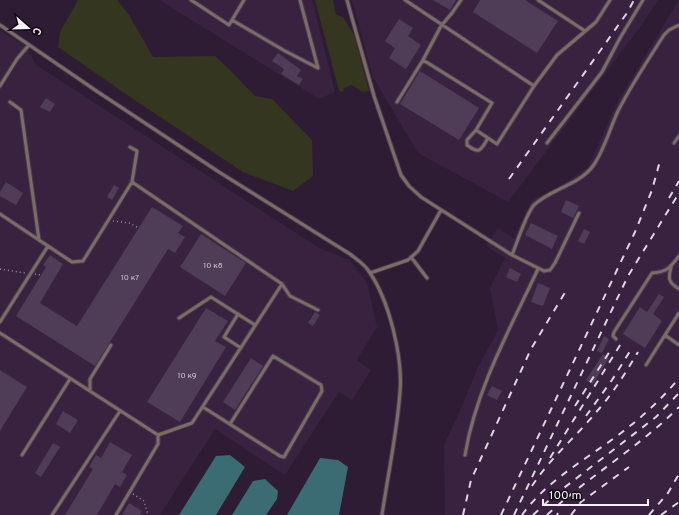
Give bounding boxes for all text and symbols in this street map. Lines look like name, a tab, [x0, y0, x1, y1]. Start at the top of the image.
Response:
north arrow	[8, 8, 48, 48]
text: С	[29, 25, 44, 37]
house number: 10 к8	[203, 261, 223, 271]
house number: 10 к7	[121, 273, 139, 283]
house number: 10 к9	[177, 371, 197, 381]
scale bar	[543, 481, 648, 507]
text: 100 m	[549, 488, 582, 504]

